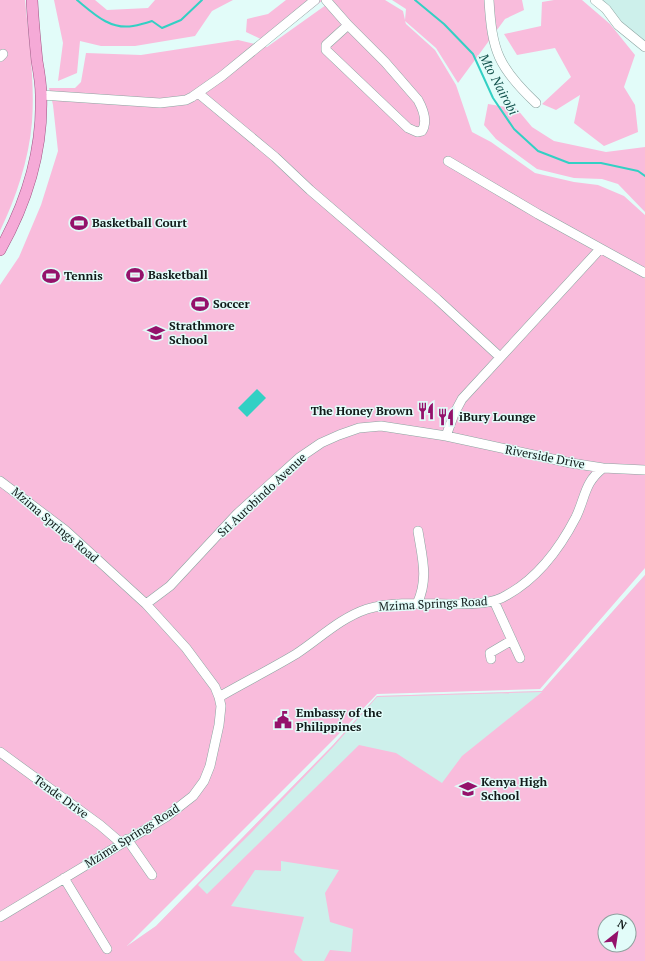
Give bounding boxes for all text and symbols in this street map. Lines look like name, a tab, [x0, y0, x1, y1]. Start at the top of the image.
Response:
water label: Mto Nairobi	[475, 49, 523, 118]
sports icon: Basketball Court	[69, 213, 89, 233]
place label: Basketball Court	[92, 215, 187, 230]
sports icon: Basketball	[125, 265, 145, 285]
sports icon: Tennis	[41, 266, 61, 286]
place label: Basketball	[148, 267, 208, 282]
place label: Tennis	[64, 268, 103, 283]
sports icon: Soccer	[190, 294, 210, 314]
place label: Soccer	[213, 296, 251, 311]
place label: Strathmore School	[169, 318, 235, 347]
school or university icon: Strathmore School	[146, 323, 166, 343]
restaurant icon: The Honey Brown	[416, 401, 436, 421]
place label: The Honey Brown	[311, 403, 413, 418]
restaurant icon: iBury Lounge	[436, 407, 456, 427]
place label: iBury Lounge	[459, 409, 536, 424]
street label: Riverside Drive	[504, 441, 586, 472]
street label: Sri Aurobindo Avenue	[214, 450, 309, 540]
street label: Mzima Springs Road	[9, 484, 102, 566]
street label: Mzima Springs Road	[378, 593, 488, 614]
place label: Embassy of the Philippines	[296, 705, 383, 734]
public building icon: Embassy of the Philippines	[273, 710, 293, 730]
street label: Tende Drive	[31, 772, 92, 821]
place label: Kenya High School	[481, 774, 547, 803]
school or university icon: Kenya High School	[458, 779, 478, 799]
street label: Mzima Springs Road	[82, 800, 182, 871]
north arrow	[597, 913, 637, 953]
text: N	[615, 916, 630, 933]

